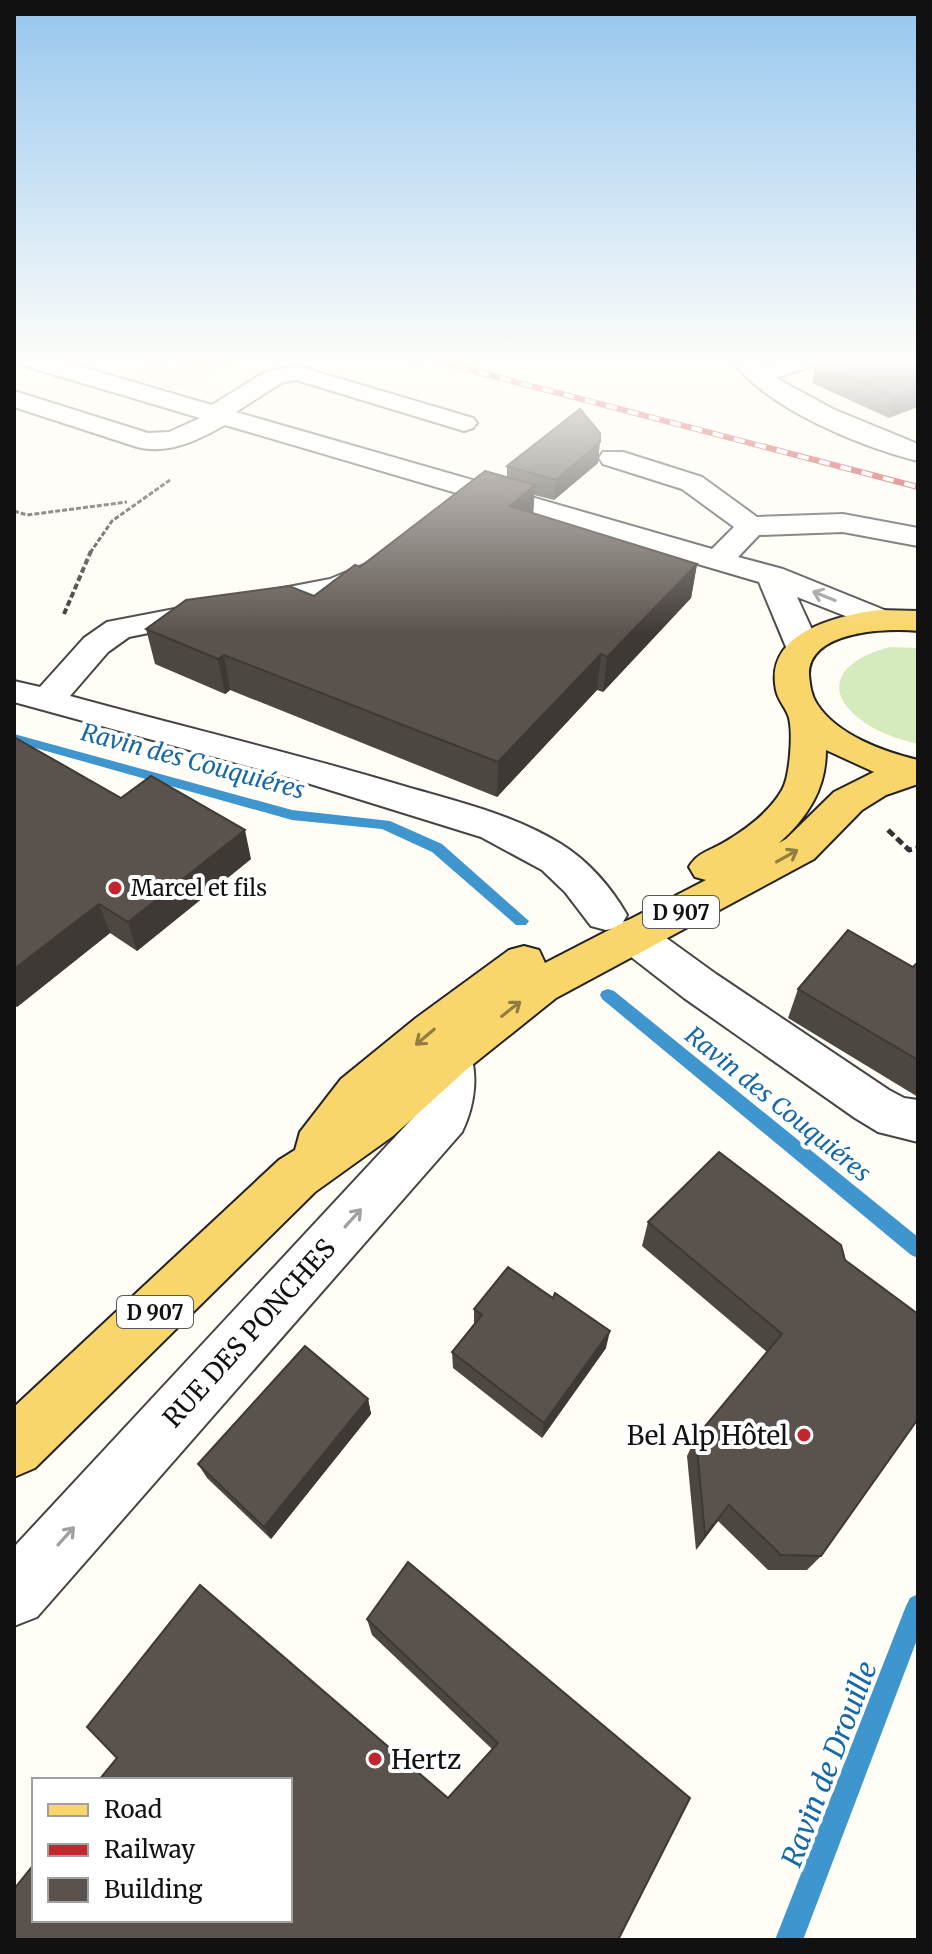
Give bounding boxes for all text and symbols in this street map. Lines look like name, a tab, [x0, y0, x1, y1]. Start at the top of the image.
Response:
one-way arrow	[812, 588, 837, 603]
water label: Ravin des Couquiéres	[78, 716, 308, 806]
one-way arrow	[775, 848, 799, 864]
place label: Marcel et fils	[131, 874, 267, 902]
marker: Marcel et fils	[106, 879, 124, 897]
road number: D 907	[643, 896, 719, 928]
one-way arrow	[500, 1000, 521, 1017]
water label: Ravin des Couquiéres	[679, 1020, 877, 1188]
one-way arrow	[416, 1028, 436, 1046]
one-way arrow	[344, 1209, 362, 1229]
street label: RUE DES PONCHES	[156, 1232, 342, 1434]
road number: D 907	[117, 1296, 193, 1328]
place label: Bel Alp Hôtel	[627, 1419, 788, 1452]
marker: Bel Alp Hôtel	[795, 1426, 813, 1444]
one-way arrow	[56, 1526, 75, 1547]
water label: Ravin de Drouille	[773, 1656, 885, 1872]
place label: Hertz	[391, 1743, 461, 1776]
marker: Hertz	[366, 1750, 384, 1768]
legend	[32, 1778, 292, 1922]
text: Road	[104, 1794, 162, 1825]
text: Railway	[104, 1834, 195, 1865]
text: Building	[104, 1874, 203, 1905]

